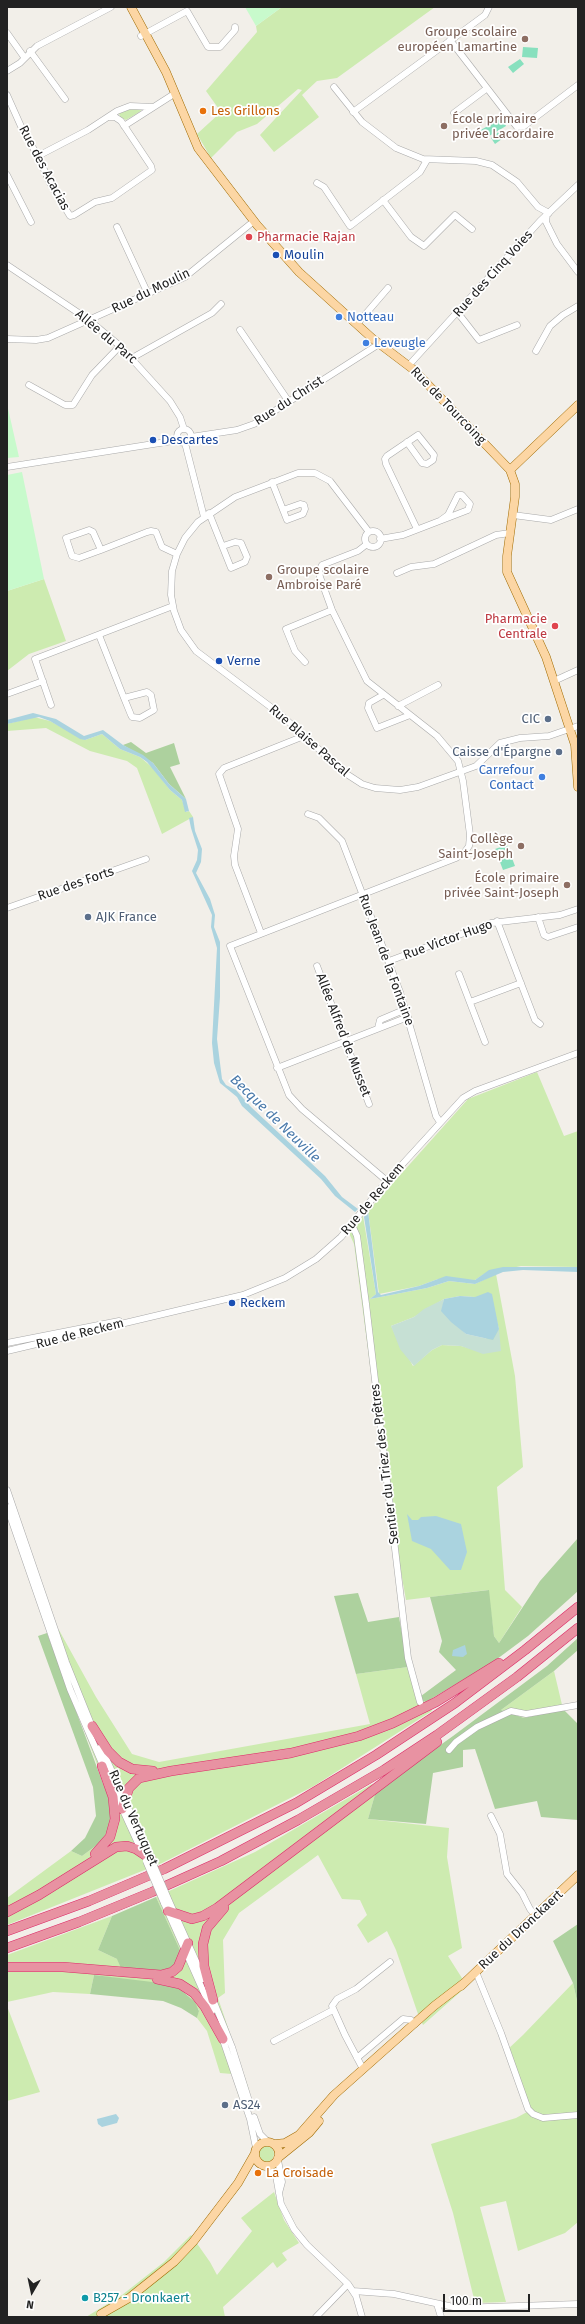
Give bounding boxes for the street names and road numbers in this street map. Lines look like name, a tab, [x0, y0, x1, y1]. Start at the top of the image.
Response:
street label: Rue des Acacias	[15, 123, 73, 213]
street label: Rue des Cinq Voies	[450, 227, 536, 321]
street label: Rue du Moulin	[109, 265, 193, 317]
street label: Allée du Parc	[72, 307, 140, 367]
street label: Rue de Tourcoing	[407, 364, 489, 448]
street label: Rue du Christ	[252, 373, 326, 429]
street label: Rue Blaise Pascal	[266, 702, 352, 780]
street label: Rue des Forts	[36, 864, 116, 904]
street label: Rue Jean de la Fontaine	[355, 892, 417, 1028]
street label: Rue Victor Hugo	[401, 917, 495, 963]
street label: Allée Alfred de Musset	[312, 971, 374, 1099]
street label: Rue de Reckem	[338, 1160, 408, 1238]
street label: Rue de Reckem	[34, 1316, 126, 1352]
street label: Sentier du Triez des Prêtres	[367, 1383, 403, 1545]
street label: Rue du Vertuquet	[105, 1768, 161, 1868]
street label: Rue du Dronckaert	[476, 1887, 566, 1973]

